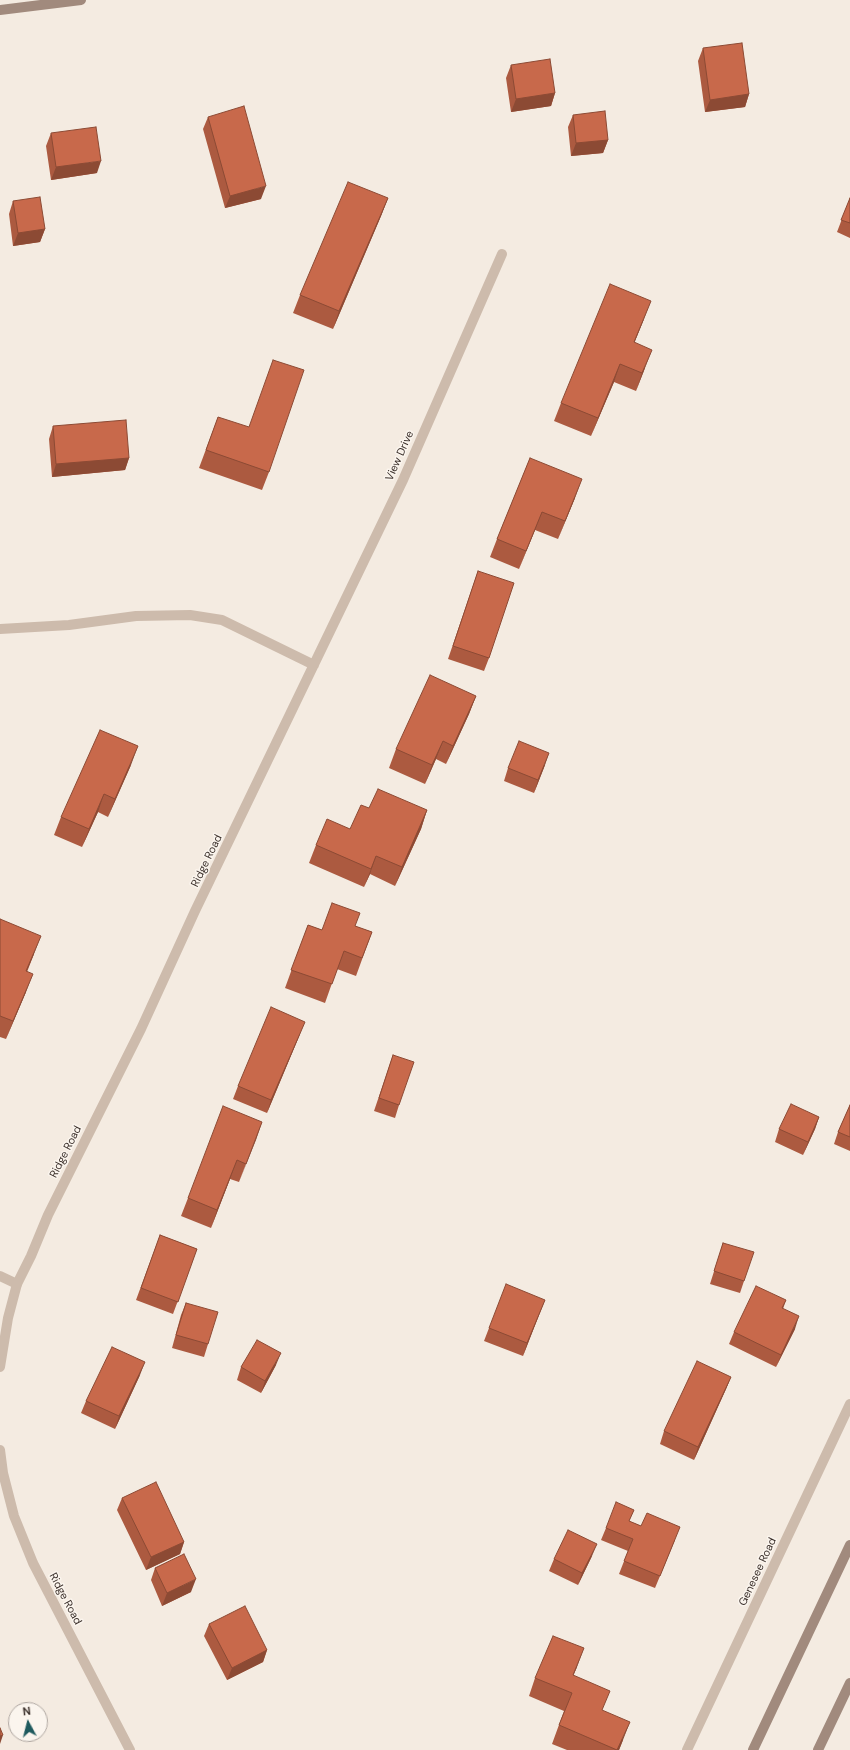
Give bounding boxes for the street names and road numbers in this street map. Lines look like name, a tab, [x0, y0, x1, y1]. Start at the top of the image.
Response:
street label: View Drive	[383, 429, 417, 483]
street label: Ridge Road	[189, 833, 225, 889]
street label: Ridge Road	[47, 1124, 85, 1180]
street label: Genesee Road	[736, 1536, 780, 1608]
street label: Ridge Road	[46, 1571, 84, 1627]

